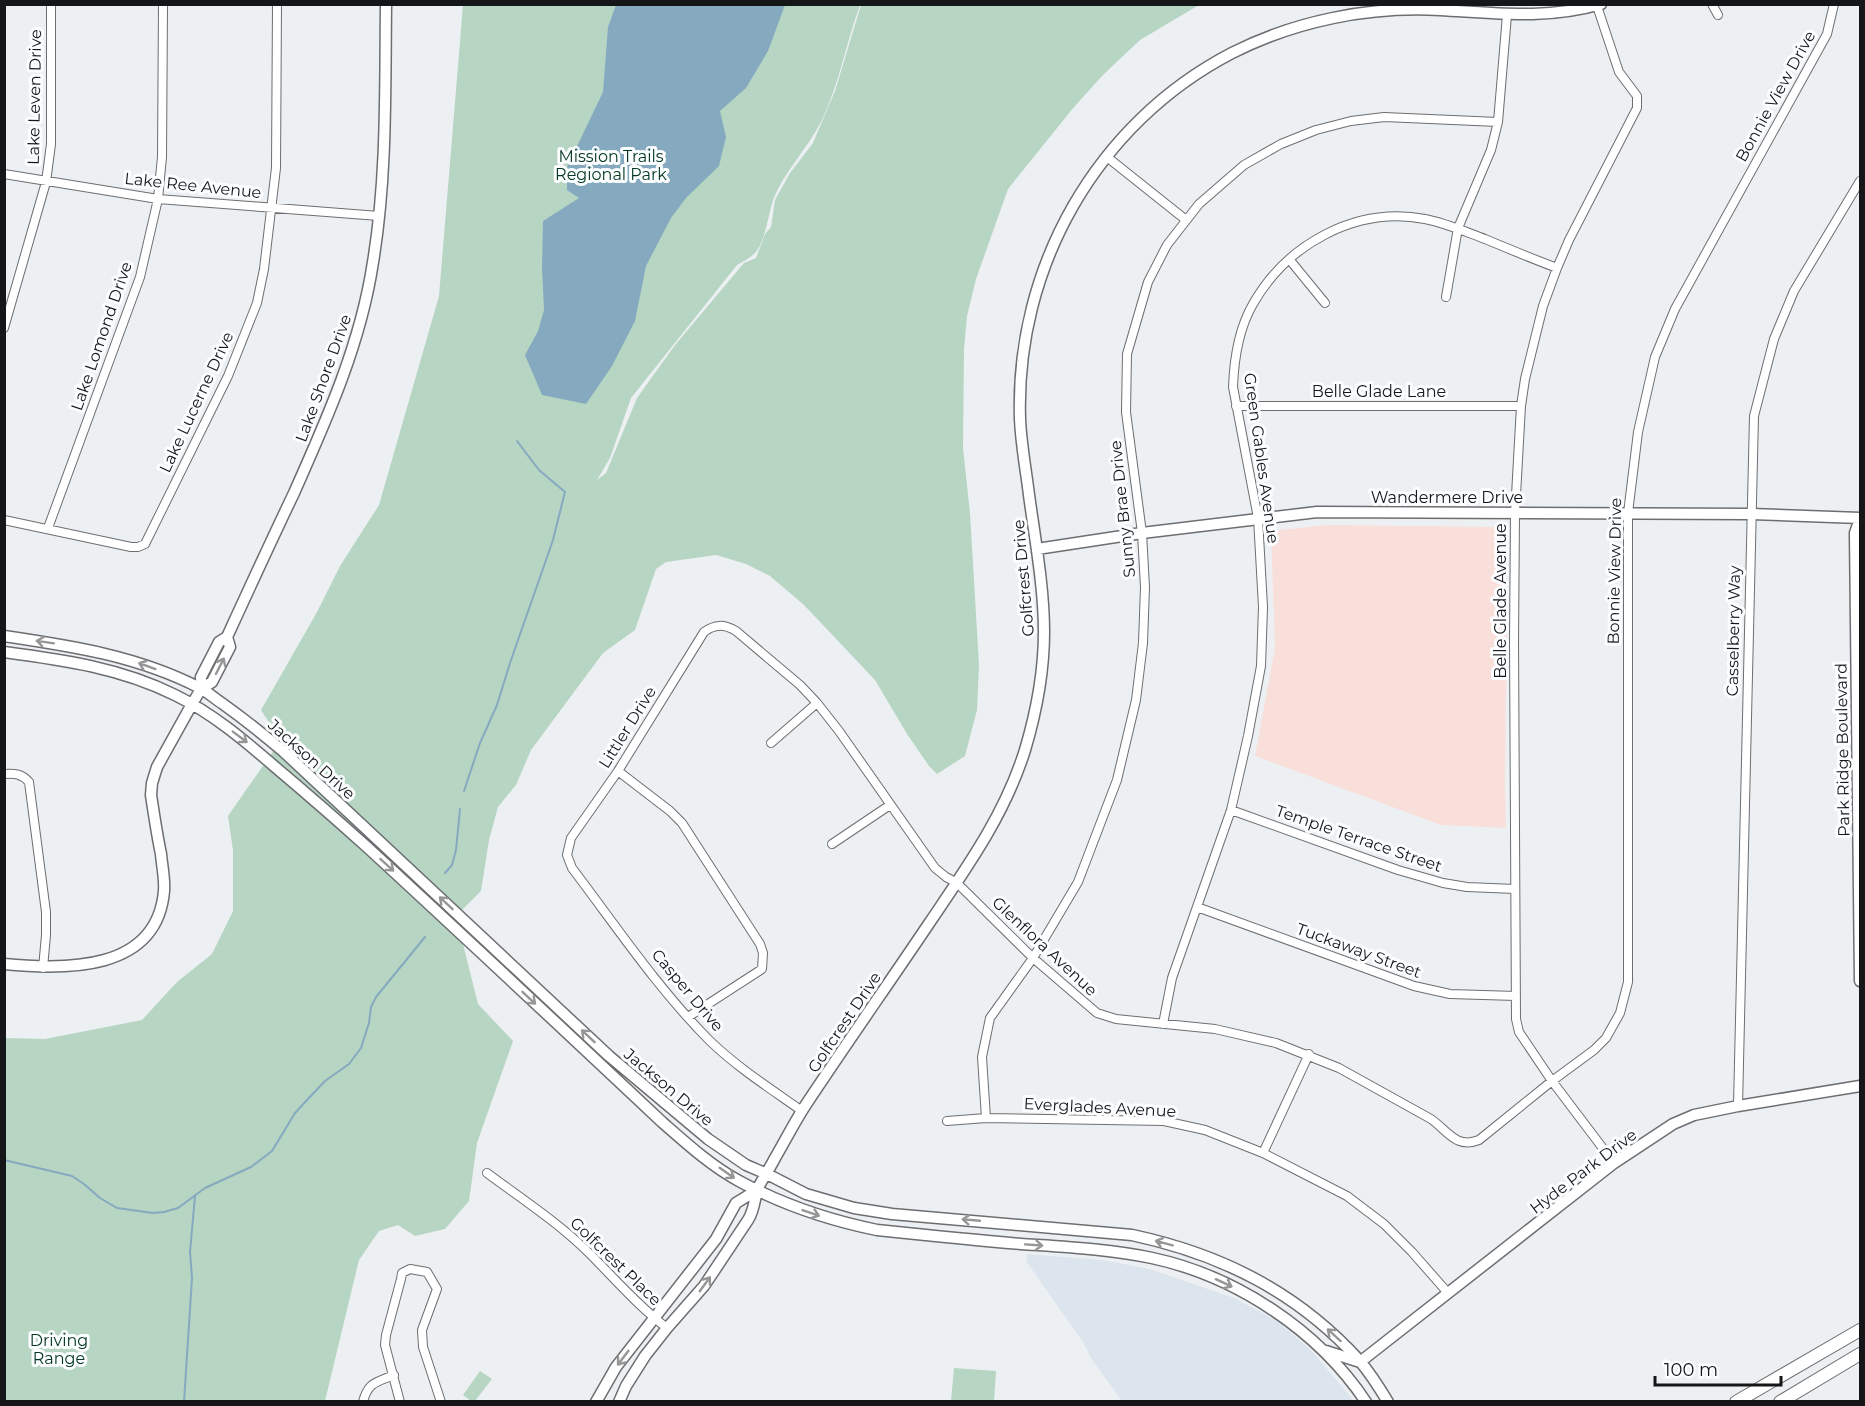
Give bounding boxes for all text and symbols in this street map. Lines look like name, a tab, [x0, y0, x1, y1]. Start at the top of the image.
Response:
street label: Bonnie View Drive	[1732, 27, 1819, 165]
street label: Lake Leven Drive	[24, 29, 45, 165]
park label: Mission Trails Regional Park	[555, 147, 667, 184]
street label: Lake Ree Avenue	[124, 169, 262, 202]
street label: Lake Lomond Drive	[67, 259, 136, 413]
street label: Lake Shore Drive	[292, 312, 355, 445]
street label: Lake Lucerne Drive	[155, 329, 237, 476]
street label: Green Gables Avenue	[1240, 372, 1283, 545]
street label: Belle Glade Lane	[1312, 382, 1446, 401]
street label: Sunny Brae Drive	[1106, 439, 1139, 578]
street label: Wandermere Drive	[1371, 488, 1523, 507]
street label: Bonnie View Drive	[1604, 497, 1625, 645]
street label: Golfcrest Drive	[1009, 519, 1038, 637]
street label: Belle Glade Avenue	[1491, 523, 1510, 679]
street label: Casselberry Way	[1723, 565, 1744, 697]
one-way arrow	[36, 637, 56, 648]
one-way arrow	[215, 657, 227, 675]
one-way arrow	[138, 659, 157, 670]
street label: Park Ridge Boulevard	[1831, 663, 1854, 837]
street label: Littler Drive	[595, 683, 660, 772]
street label: Jackson Drive	[264, 715, 359, 803]
one-way arrow	[231, 731, 247, 743]
street label: Temple Terrace Street	[1273, 801, 1445, 876]
one-way arrow	[379, 858, 394, 872]
street label: Glenflora Avenue	[988, 893, 1101, 1000]
one-way arrow	[438, 896, 453, 911]
street label: Tuckaway Street	[1294, 919, 1424, 982]
street label: Casper Drive	[648, 945, 728, 1035]
street label: Golfcrest Drive	[804, 968, 885, 1076]
one-way arrow	[522, 991, 537, 1005]
one-way arrow	[581, 1030, 596, 1044]
street label: Jackson Drive	[620, 1044, 717, 1130]
street label: Everglades Avenue	[1023, 1094, 1177, 1121]
street label: Hyde Park Drive	[1526, 1125, 1640, 1218]
one-way arrow	[718, 1167, 734, 1179]
one-way arrow	[801, 1208, 820, 1219]
street label: Golfcrest Place	[566, 1213, 665, 1310]
one-way arrow	[961, 1214, 981, 1225]
one-way arrow	[1155, 1236, 1174, 1248]
one-way arrow	[1023, 1239, 1043, 1250]
one-way arrow	[699, 1276, 711, 1292]
one-way arrow	[1214, 1278, 1232, 1290]
one-way arrow	[1326, 1328, 1341, 1342]
park label: Driving Range	[30, 1331, 88, 1368]
scale bar	[1655, 1349, 1781, 1387]
one-way arrow	[616, 1350, 629, 1366]
text: 100 m	[1664, 1359, 1718, 1381]

